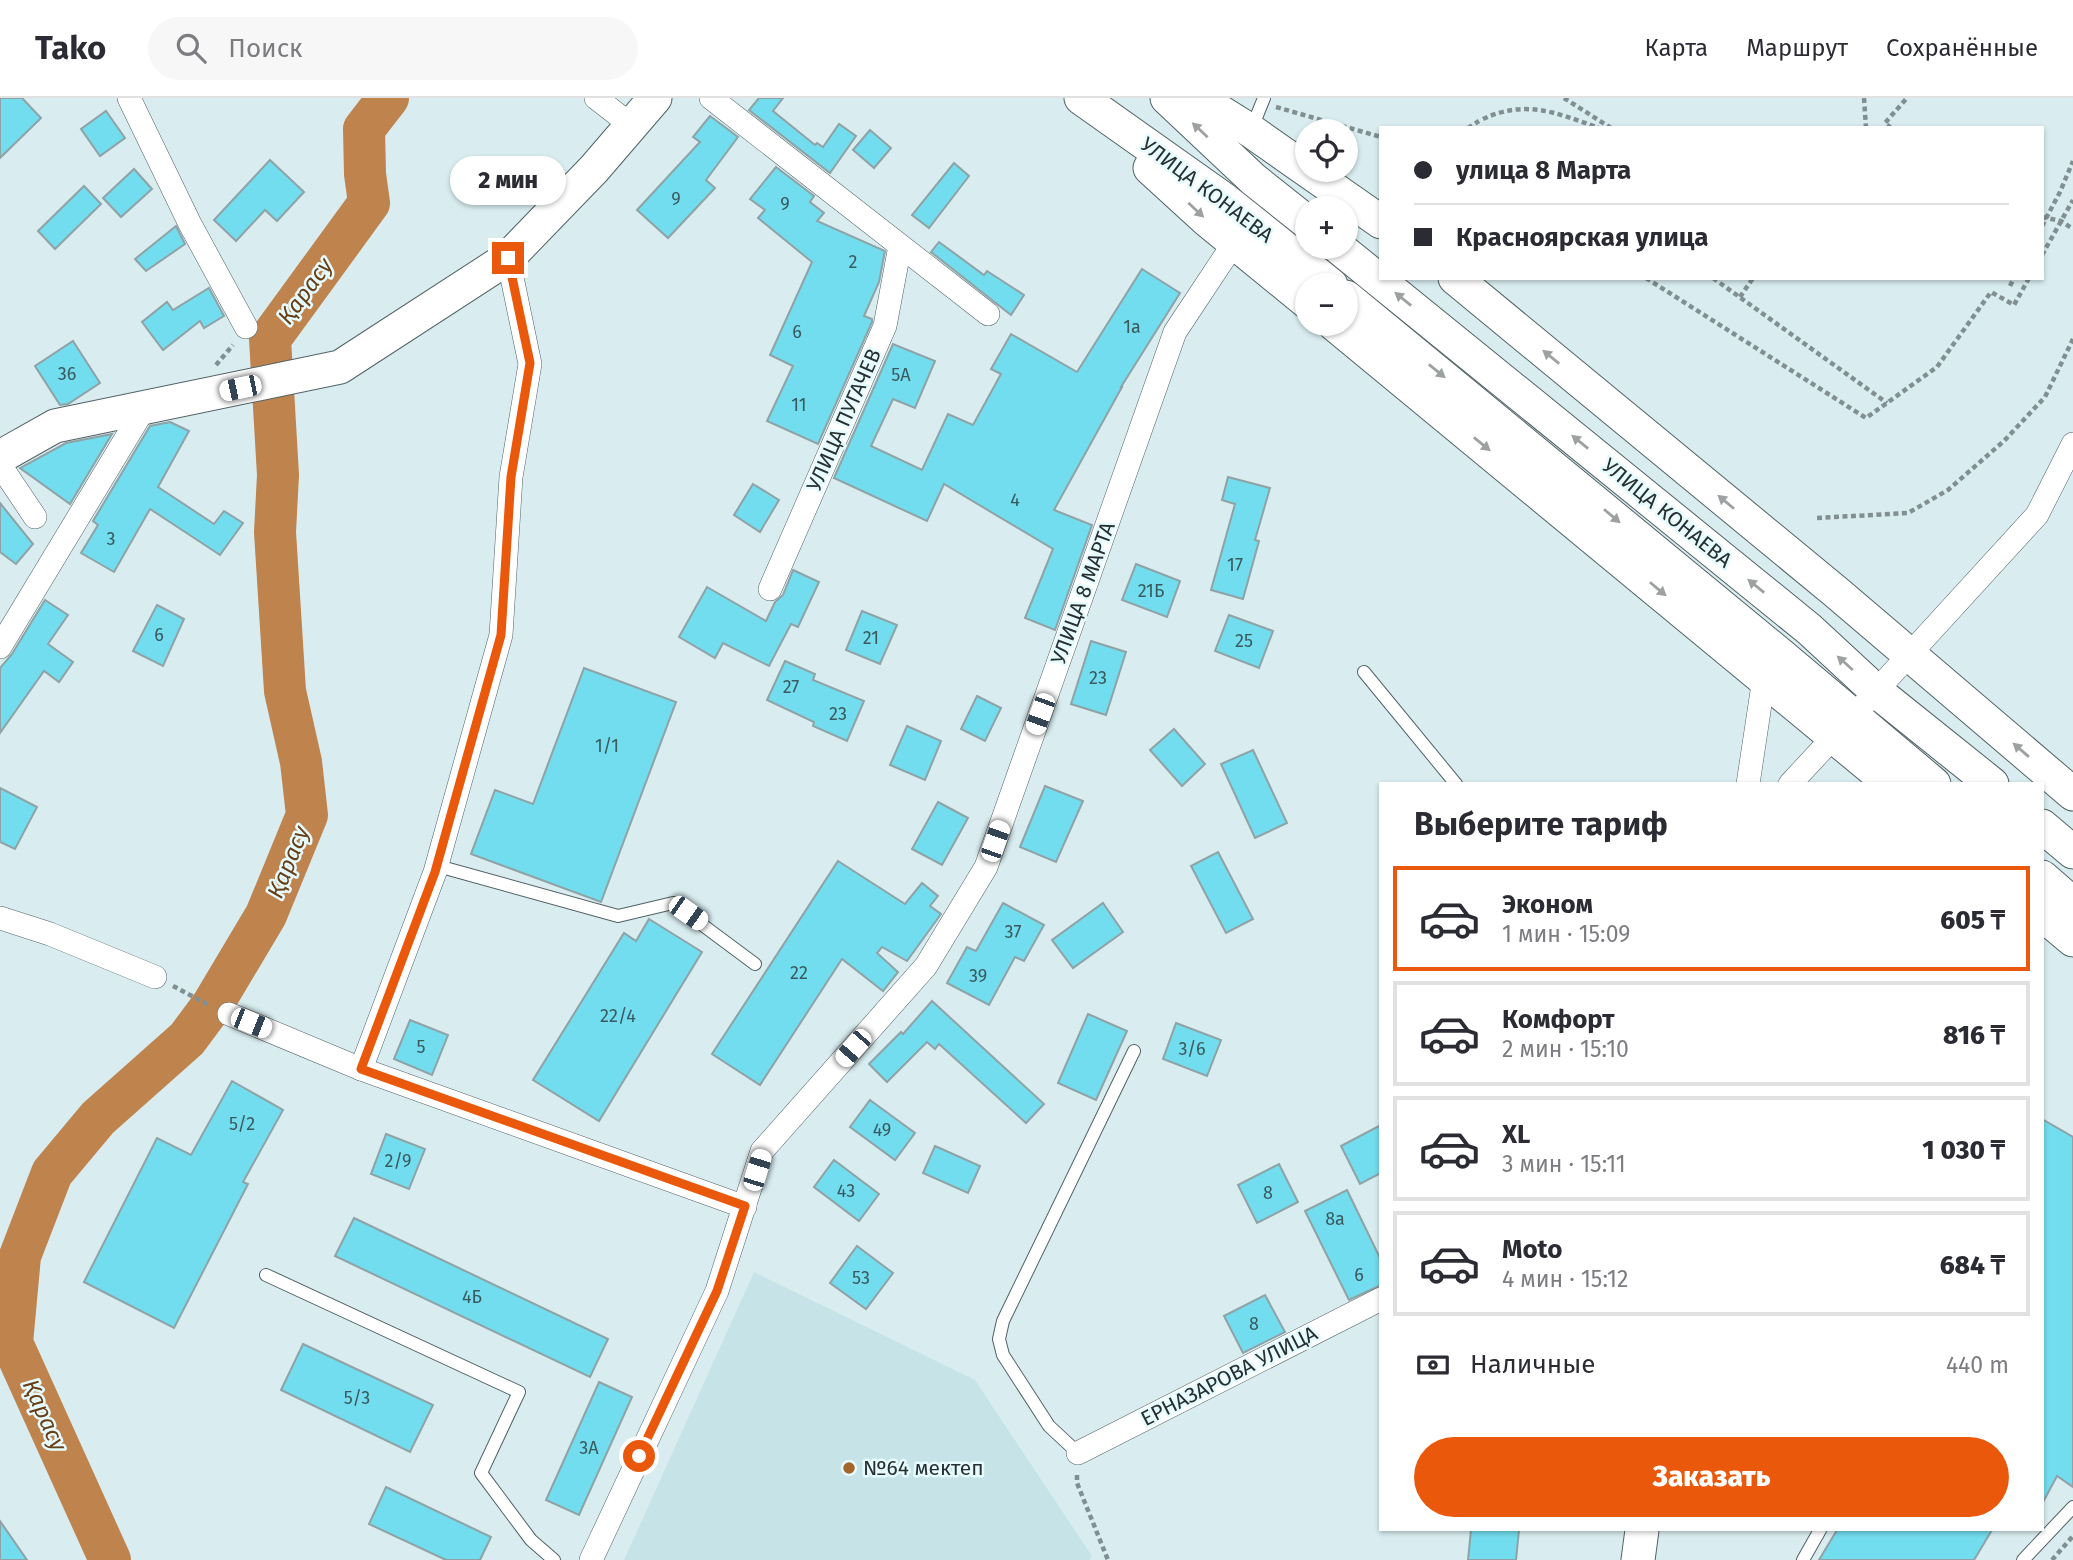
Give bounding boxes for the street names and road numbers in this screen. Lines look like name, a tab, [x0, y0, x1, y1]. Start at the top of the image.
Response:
street label: УЛИЦА КОНАЕВА	[1136, 132, 1278, 248]
street label: УЛИЦА ПУГАЧЕВ	[801, 345, 887, 495]
street label: УЛИЦА КОНАЕВА	[1597, 453, 1737, 573]
street label: УЛИЦА 8 МАРТА	[1045, 518, 1121, 668]
street label: ЕРНАЗАРОВА УЛИЦА	[1136, 1320, 1322, 1432]

